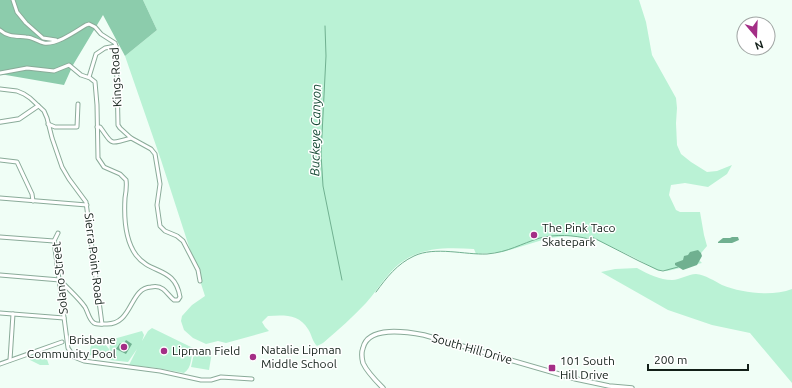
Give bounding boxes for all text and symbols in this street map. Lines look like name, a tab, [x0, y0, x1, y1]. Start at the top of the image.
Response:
north arrow	[736, 16, 776, 56]
text: N	[753, 38, 765, 52]
street label: Kings Road	[107, 47, 124, 107]
water label: Buckeye Canyon	[307, 84, 323, 176]
street label: Sierra Point Road	[82, 212, 107, 306]
place label: The Pink Taco Skatepark	[542, 221, 616, 248]
marker: The Pink Taco Skatepark	[529, 230, 539, 240]
street label: Solano Street	[49, 241, 70, 315]
street label: South Hill Drive	[430, 331, 514, 366]
place label: Brisbane Community Pool	[27, 333, 116, 360]
marker: Brisbane Community Pool	[119, 342, 129, 352]
place label: Natalie Lipman Middle School	[261, 343, 341, 370]
place label: Lipman Field	[172, 344, 240, 357]
marker: Lipman Field	[159, 346, 169, 356]
scale bar	[648, 346, 748, 372]
marker: Natalie Lipman Middle School	[248, 352, 258, 362]
text: 200 m	[654, 353, 687, 366]
place label: 101 South Hill Drive	[560, 354, 615, 381]
marker: 101 South Hill Drive	[547, 363, 557, 373]

